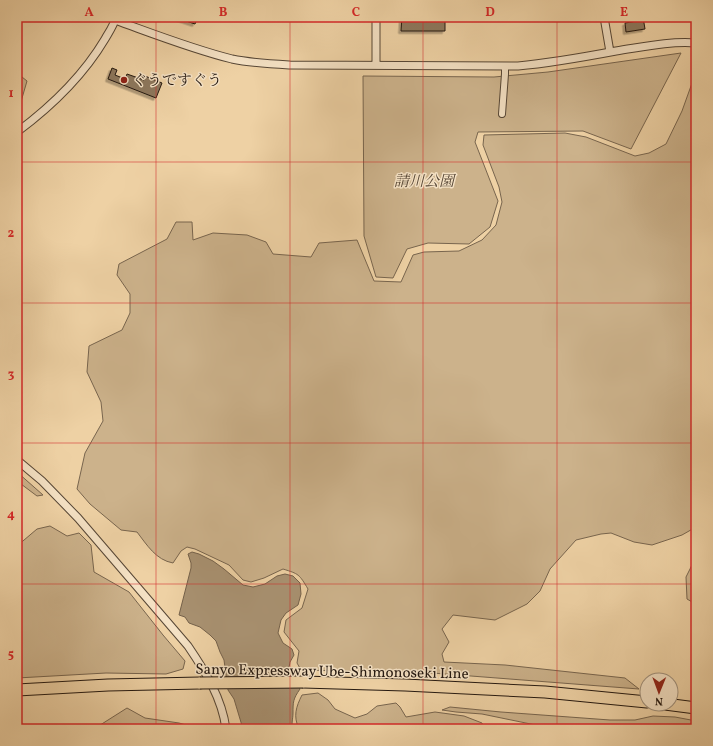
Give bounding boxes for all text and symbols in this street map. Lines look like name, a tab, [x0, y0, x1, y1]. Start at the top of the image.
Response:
text: A	[84, 4, 94, 22]
text: B	[219, 4, 228, 22]
text: C	[352, 4, 360, 22]
text: D	[485, 4, 495, 22]
text: E	[620, 4, 628, 22]
place label: ぐうですぐう	[132, 71, 222, 92]
marker: ぐうですぐう	[119, 75, 129, 85]
text: 1	[8, 85, 14, 103]
park label: 請川公園	[394, 172, 457, 193]
text: 2	[8, 225, 15, 243]
text: 3	[8, 366, 15, 384]
text: 4	[7, 506, 15, 524]
text: 5	[8, 646, 14, 664]
street label: Sanyo Expressway Ube-Shimonoseki Line	[195, 660, 469, 685]
north arrow	[639, 672, 679, 712]
text: N	[655, 693, 663, 708]

